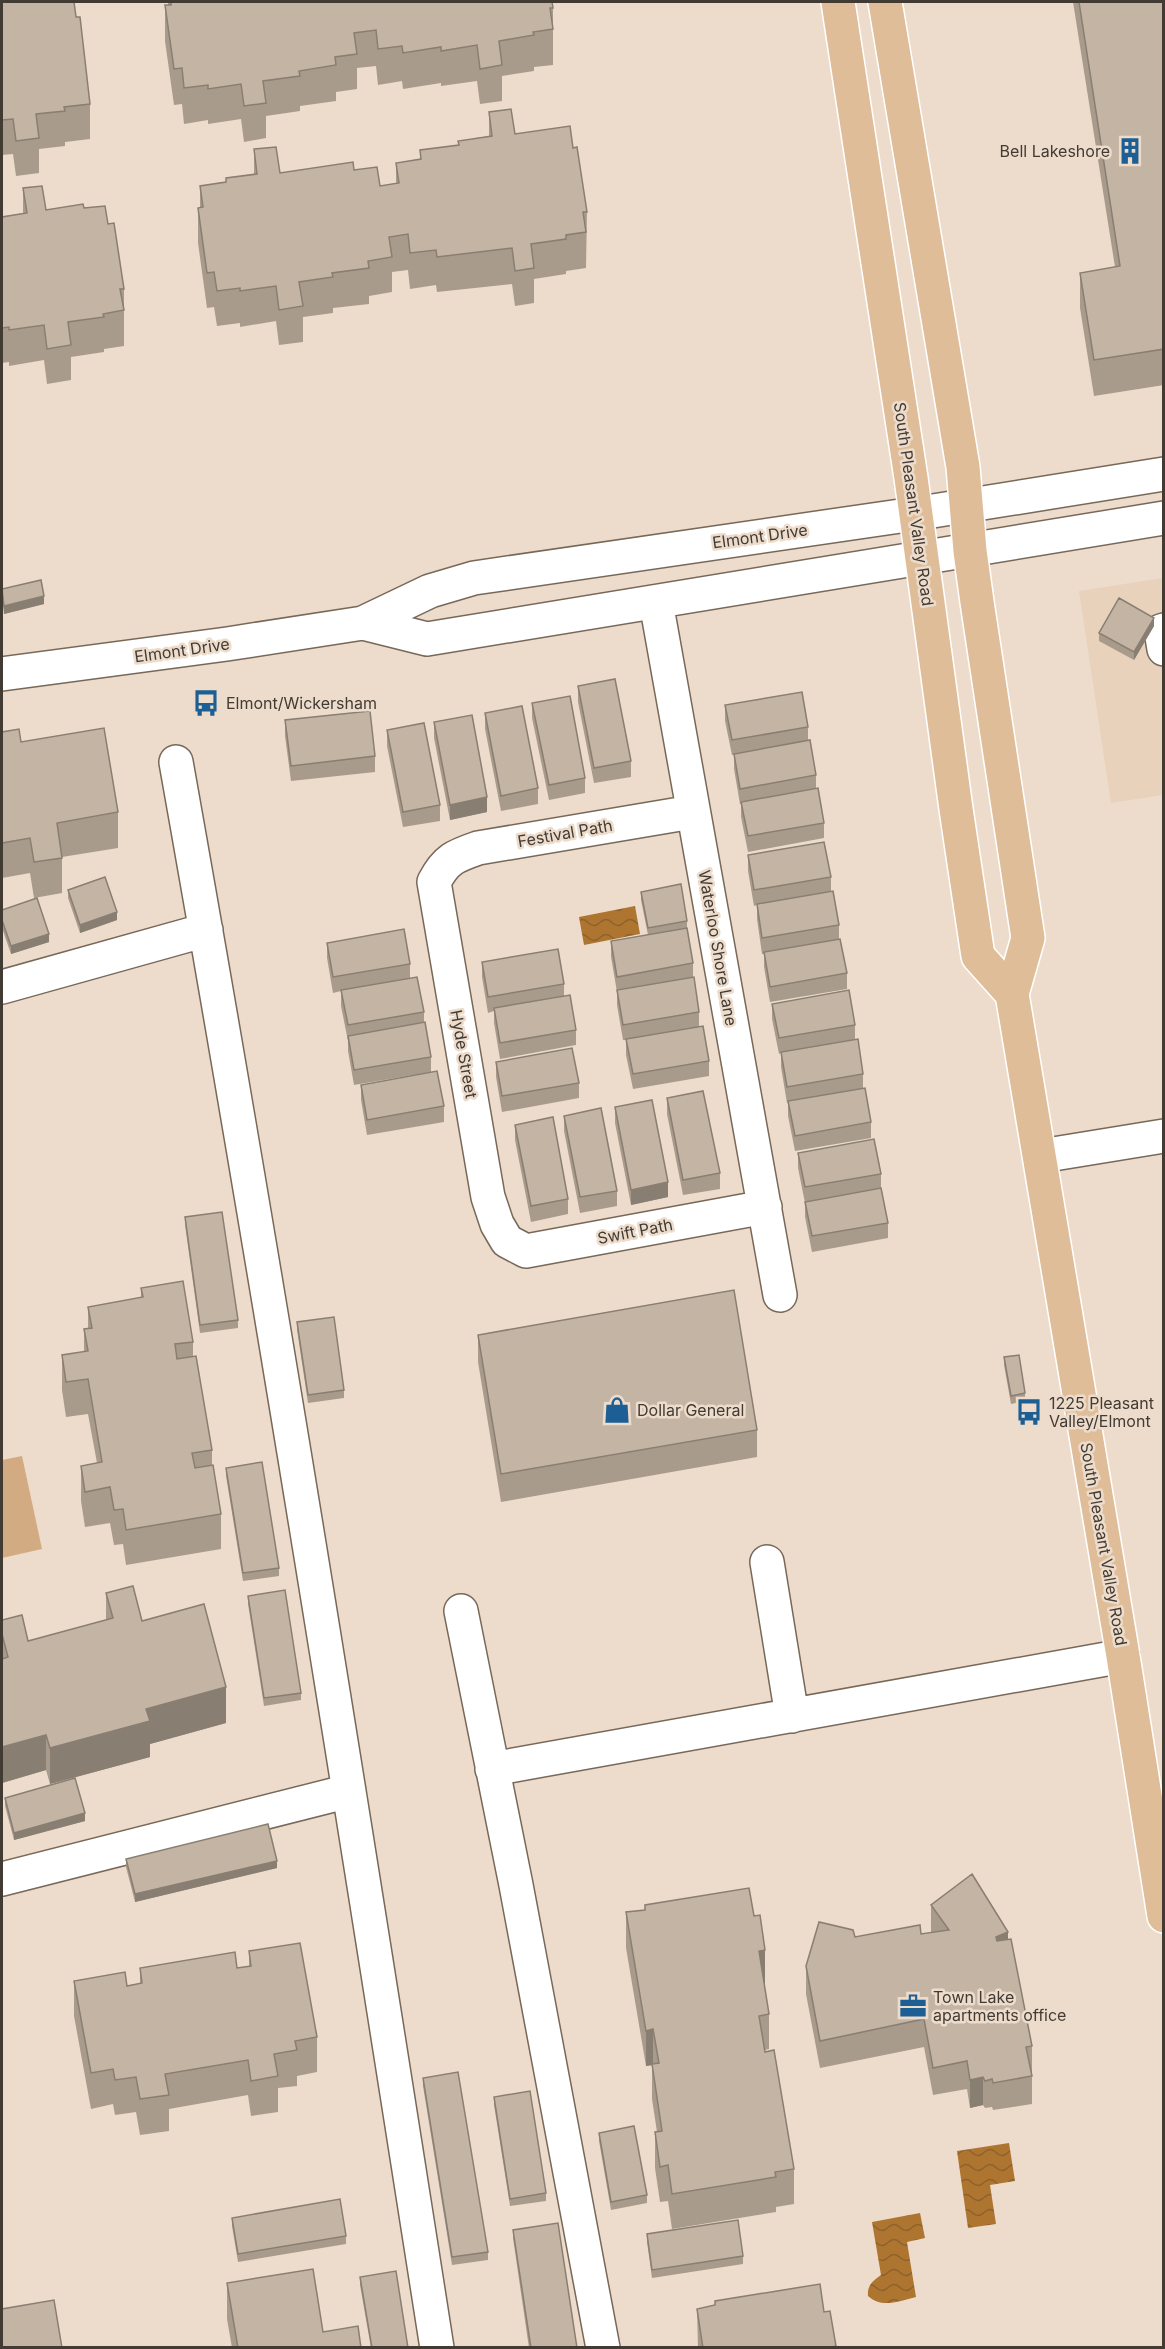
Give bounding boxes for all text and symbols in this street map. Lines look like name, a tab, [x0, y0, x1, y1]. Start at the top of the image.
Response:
building icon: Bell Lakeshore	[1115, 136, 1145, 166]
place label: Bell Lakeshore	[1000, 141, 1110, 161]
street label: South Pleasant Valley Road	[890, 401, 938, 607]
street label: Elmont Drive	[711, 519, 809, 553]
street label: Elmont Drive	[133, 633, 231, 667]
bus stop icon: Elmont/Wickersham	[191, 688, 221, 718]
place label: Elmont/Wickersham	[226, 693, 377, 713]
street label: Festival Path	[516, 815, 614, 851]
street label: Waterloo Shore Lane	[694, 869, 742, 1027]
street label: Hyde Street	[446, 1008, 482, 1100]
street label: Swift Path	[596, 1214, 674, 1248]
place label: 1225 Pleasant Valley/Elmont	[1049, 1393, 1154, 1431]
shop icon: Dollar General	[602, 1395, 632, 1425]
bus stop icon: 1225 Pleasant Valley/Elmont	[1014, 1397, 1044, 1427]
place label: Dollar General	[637, 1400, 744, 1420]
street label: South Pleasant Valley Road	[1076, 1441, 1132, 1647]
place label: Town Lake apartments office	[933, 1987, 1066, 2025]
office icon: Town Lake apartments office	[898, 1991, 928, 2021]

